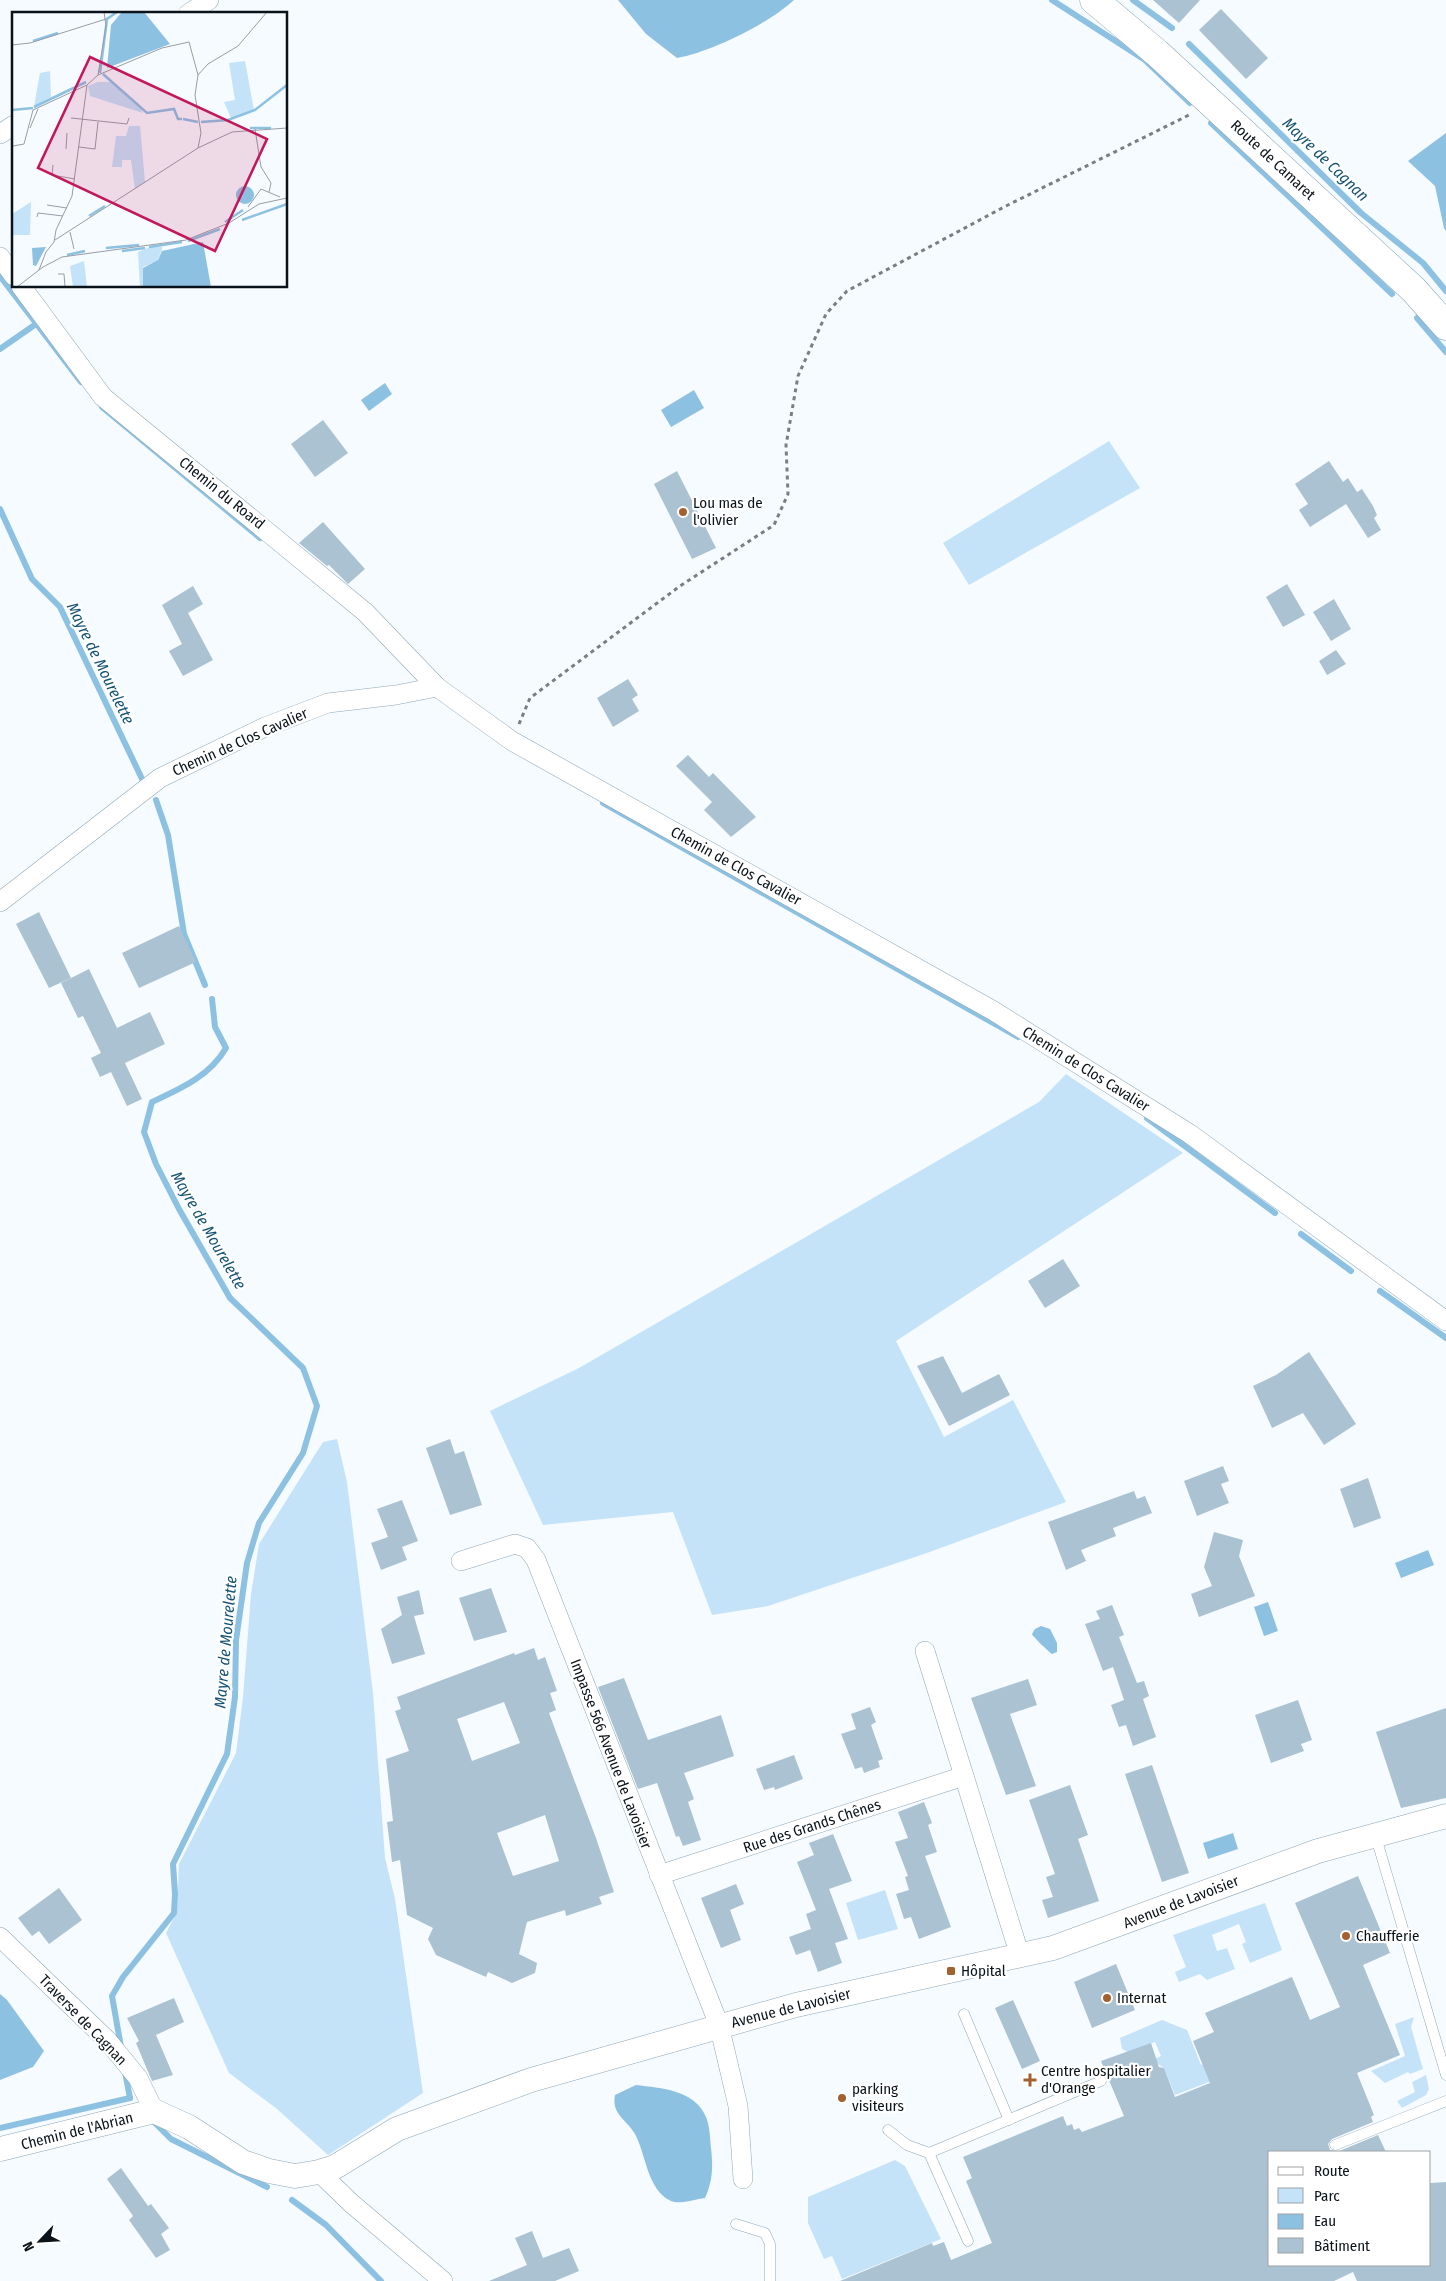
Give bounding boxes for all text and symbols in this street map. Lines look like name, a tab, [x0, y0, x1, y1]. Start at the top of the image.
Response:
inset map	[12, 12, 288, 288]
water label: Mayre de Cagnan	[1279, 114, 1373, 205]
street label: Route de Camaret	[1227, 116, 1319, 204]
street label: Chemin du Roard	[176, 453, 268, 533]
place label: Lou mas de l'olivier	[693, 494, 763, 529]
marker: Lou mas de l'olivier	[677, 506, 689, 518]
water label: Mayre de Mourelette	[63, 599, 138, 727]
street label: Chemin de Clos Cavalier	[170, 704, 311, 780]
street label: Chemin de Clos Cavalier	[668, 823, 805, 910]
street label: Chemin de Clos Cavalier	[1019, 1023, 1153, 1116]
water label: Mayre de Mourelette	[167, 1168, 250, 1293]
water label: Mayre de Mourelette	[210, 1575, 241, 1709]
street label: Impasse 566 Avenue de Lavoisier	[566, 1657, 656, 1852]
street label: Rue des Grands Chênes	[741, 1795, 883, 1857]
street label: Avenue de Lavoisier	[1121, 1871, 1242, 1932]
place label: Chaufferie	[1356, 1927, 1419, 1945]
marker: Chaufferie	[1340, 1930, 1352, 1942]
place label: Hôpital	[961, 1962, 1006, 1980]
marker: Hôpital	[945, 1965, 957, 1977]
street label: Traverse de Cagnan	[35, 1971, 131, 2069]
street label: Avenue de Lavoisier	[729, 1984, 853, 2032]
place label: Internat	[1117, 1989, 1166, 2007]
marker: Internat	[1101, 1992, 1113, 2004]
place label: Centre hospitalier d'Orange	[1041, 2062, 1151, 2097]
marker: Centre hospitalier d'Orange	[1023, 2073, 1037, 2087]
place label: parking visiteurs	[852, 2080, 904, 2115]
marker: parking visiteurs	[836, 2092, 848, 2104]
street label: Chemin de l'Abrian	[19, 2108, 135, 2154]
legend	[1268, 2151, 1431, 2266]
text: Route	[1314, 2162, 1350, 2180]
text: Parc	[1314, 2187, 1340, 2205]
text: Eau	[1314, 2212, 1336, 2230]
north arrow	[15, 2216, 65, 2266]
text: Bâtiment	[1314, 2237, 1370, 2255]
text: N	[19, 2239, 38, 2254]

